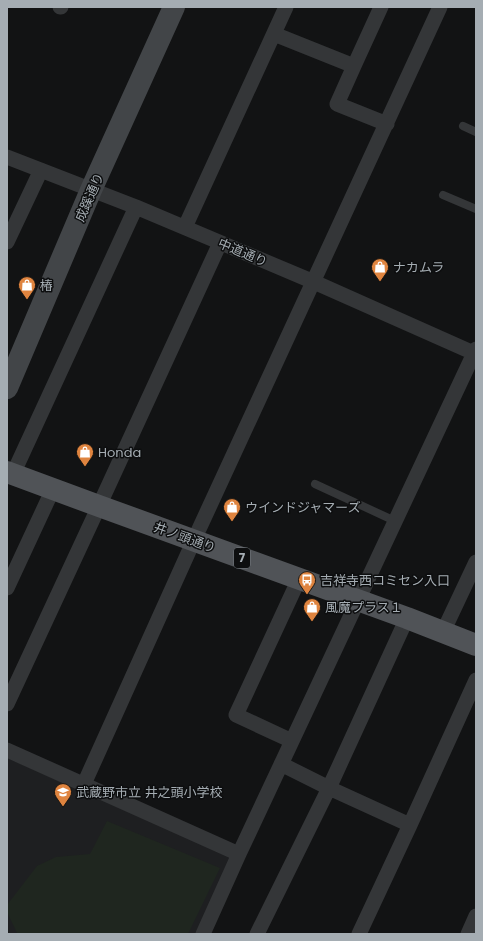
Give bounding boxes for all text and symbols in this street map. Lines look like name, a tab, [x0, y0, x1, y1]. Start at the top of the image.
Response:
street label: 成蹊通り	[70, 170, 109, 225]
street label: 中道通り	[215, 234, 270, 271]
shop icon: ナカムラ	[370, 257, 390, 282]
place label: ナカムラ	[393, 258, 444, 277]
shop icon: 椿	[17, 275, 37, 300]
place label: 椿	[40, 276, 53, 295]
shop icon: Honda	[75, 442, 95, 467]
place label: Honda	[98, 443, 141, 462]
shop icon: ウインドジャマーズ	[222, 497, 242, 522]
place label: ウインドジャマーズ	[245, 498, 361, 517]
street label: 井ノ頭通り	[151, 517, 219, 558]
road number: 7	[234, 548, 250, 568]
bus stop icon: 吉祥寺西コミセン入口	[297, 570, 317, 595]
place label: 吉祥寺西コミセン入口	[320, 571, 450, 590]
shop icon: 風魔プラス１	[302, 597, 322, 622]
place label: 風魔プラス１	[325, 598, 403, 617]
school or university icon: 武蔵野市立 井之頭小学校	[53, 782, 73, 807]
place label: 武蔵野市立 井之頭小学校	[76, 783, 222, 802]

